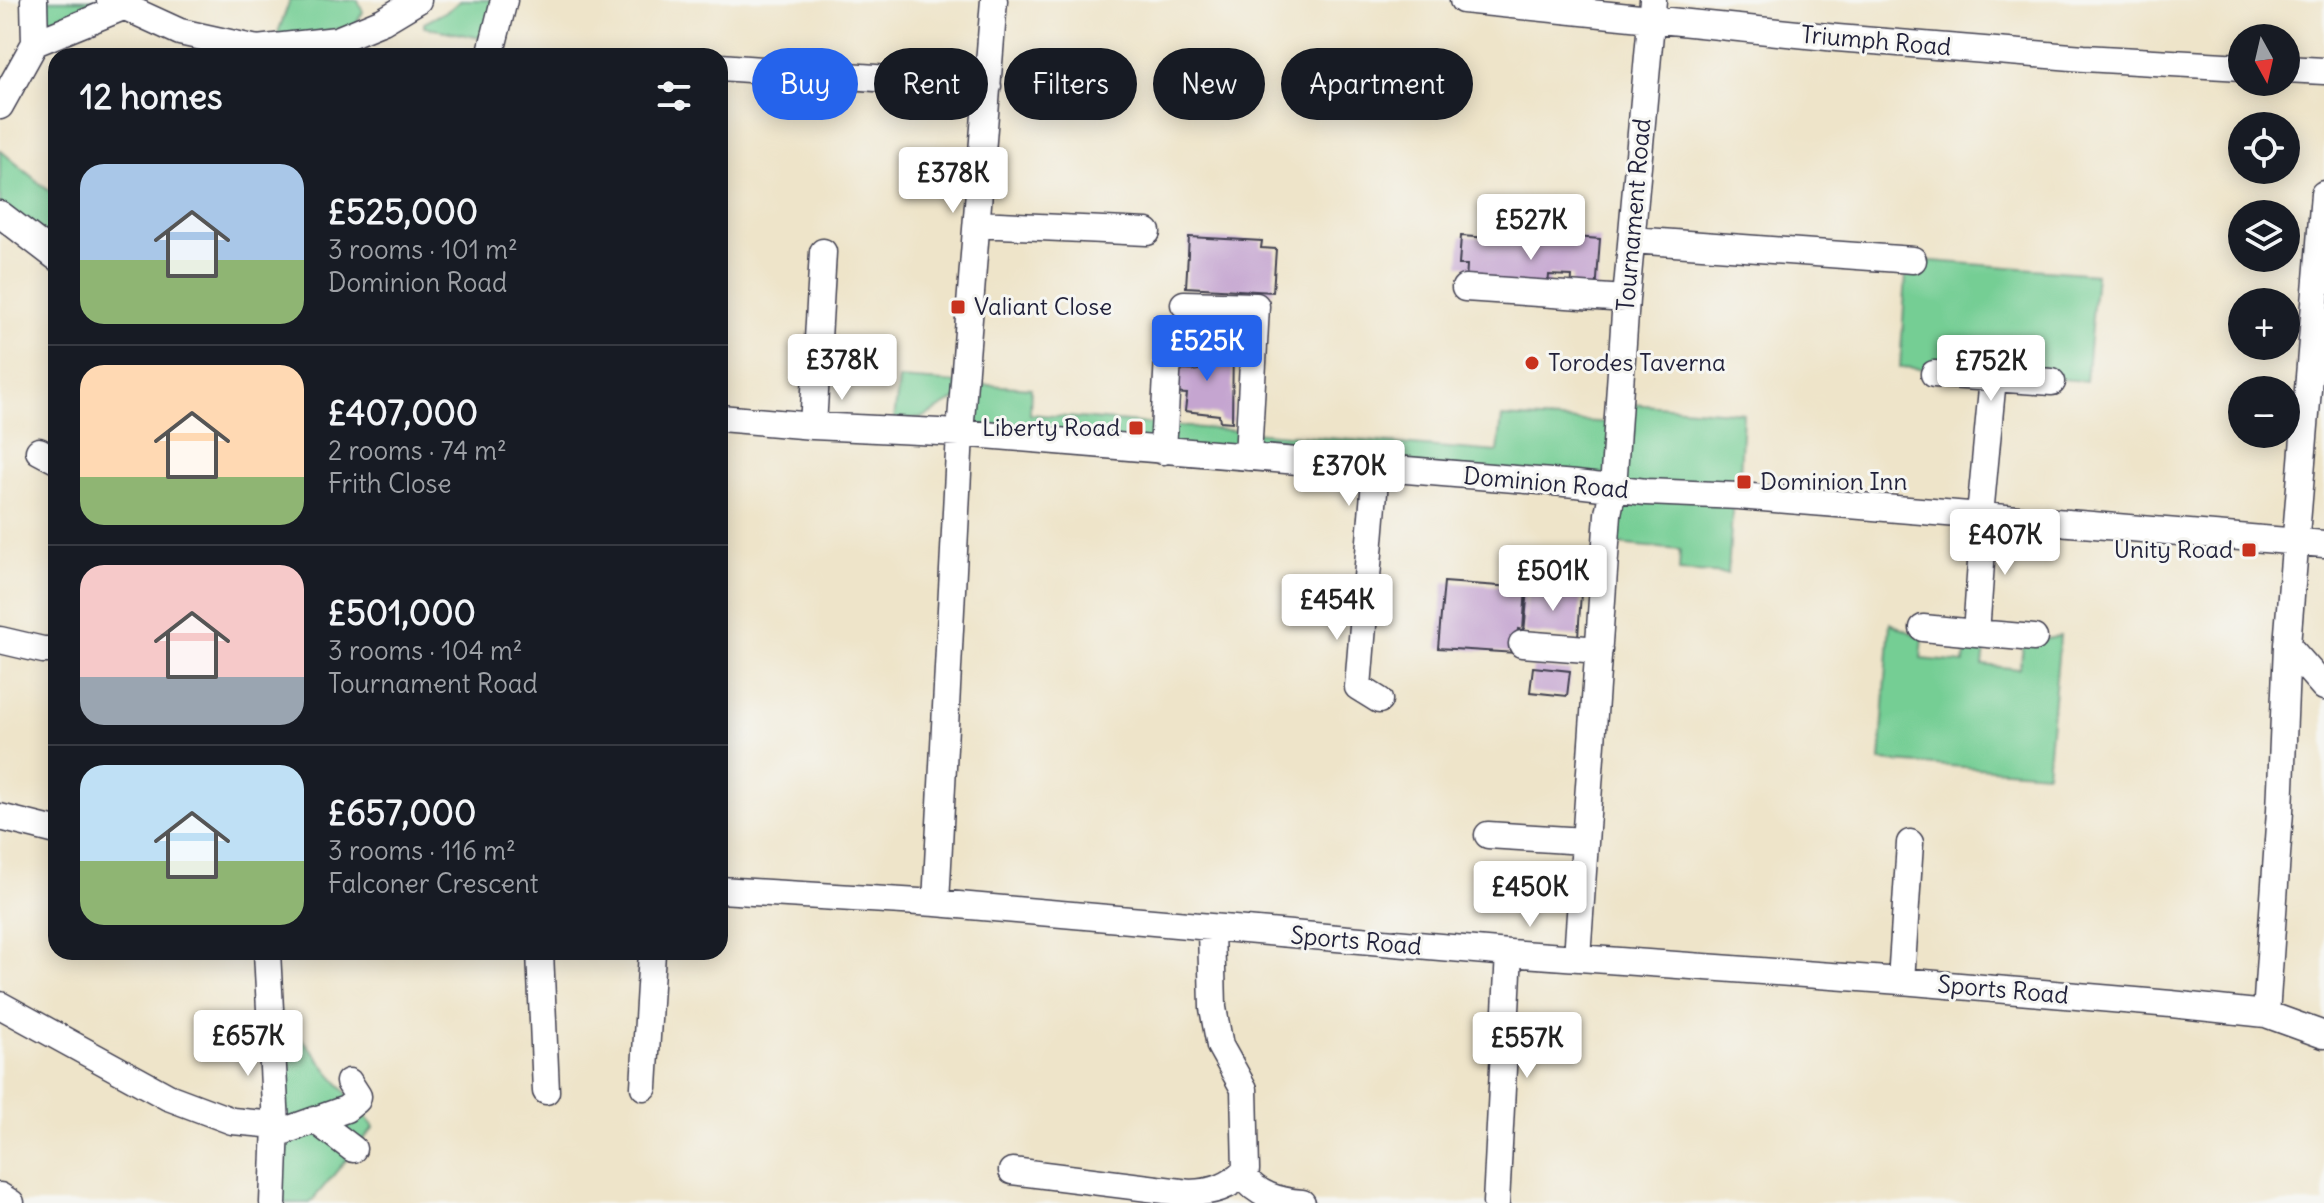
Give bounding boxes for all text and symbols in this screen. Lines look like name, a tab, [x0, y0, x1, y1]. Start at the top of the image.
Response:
street label: Triumph Road	[1800, 18, 1952, 62]
north arrow	[2228, 24, 2300, 96]
map controls	[2228, 24, 2300, 448]
chip: Buy	[752, 48, 858, 120]
chip: Rent	[874, 48, 988, 120]
chip: Filters	[1004, 48, 1137, 120]
chip: New	[1153, 48, 1265, 120]
chip: Apartment	[1281, 48, 1473, 120]
icon: filters	[652, 74, 696, 118]
text: 12 homes	[80, 75, 223, 118]
button: locate	[2228, 112, 2300, 184]
street label: Tournament Road	[1610, 117, 1656, 313]
pin: £378K	[897, 147, 1009, 215]
text: £378K	[917, 156, 989, 189]
text: £525,000	[328, 190, 478, 233]
pin: £527K	[1475, 194, 1587, 262]
icon: home	[144, 196, 240, 292]
button: layers	[2228, 200, 2300, 272]
text: £527K	[1495, 203, 1567, 236]
text: 3 rooms · 101 m²	[328, 233, 518, 266]
text: Dominion Road	[328, 266, 507, 299]
button: +	[2228, 288, 2300, 360]
place label: Valiant Close	[974, 291, 1112, 321]
marker: Valiant Close	[949, 298, 967, 316]
pin: £525K	[1151, 315, 1263, 383]
text: £525K	[1170, 324, 1244, 357]
pin: £378K	[786, 334, 898, 402]
pin: £752K	[1935, 335, 2047, 403]
text: £378K	[806, 343, 878, 376]
text: £752K	[1955, 344, 2027, 377]
place label: Torodes Taverna	[1548, 347, 1726, 377]
marker: Torodes Taverna	[1523, 354, 1541, 372]
button: −	[2228, 376, 2300, 448]
text: £407,000	[328, 391, 478, 434]
icon: home	[144, 397, 240, 493]
place label: Liberty Road	[982, 412, 1120, 442]
marker: Liberty Road	[1127, 419, 1145, 437]
text: 2 rooms · 74 m²	[328, 434, 507, 467]
pin: £370K	[1293, 440, 1405, 508]
text: £370K	[1312, 449, 1386, 482]
street label: Dominion Road	[1462, 460, 1630, 504]
place label: Dominion Inn	[1760, 466, 1907, 496]
text: Frith Close	[328, 467, 451, 500]
marker: Dominion Inn	[1735, 473, 1753, 491]
pin: £407K	[1949, 509, 2061, 577]
text: £407K	[1968, 518, 2042, 551]
place label: Unity Road	[2114, 534, 2233, 564]
marker: Unity Road	[2240, 541, 2258, 559]
pin: £501K	[1497, 545, 1609, 613]
text: £501K	[1517, 554, 1589, 587]
pin: £454K	[1281, 574, 1393, 642]
text: £454K	[1300, 583, 1374, 616]
text: £501,000	[328, 591, 476, 634]
icon: home	[144, 597, 240, 693]
text: 3 rooms · 104 m²	[328, 634, 523, 667]
text: Tournament Road	[328, 667, 538, 700]
text: £657,000	[328, 791, 476, 834]
icon: home	[144, 797, 240, 893]
text: 3 rooms · 116 m²	[328, 834, 516, 867]
pin: £450K	[1474, 861, 1586, 929]
text: Falconer Crescent	[328, 867, 539, 900]
text: £450K	[1492, 870, 1568, 903]
street label: Sports Road	[1289, 919, 1423, 961]
street label: Sports Road	[1936, 968, 2070, 1010]
pin: £657K	[192, 1010, 304, 1078]
pin: £557K	[1471, 1012, 1583, 1080]
text: £657K	[212, 1019, 284, 1052]
text: £557K	[1491, 1021, 1563, 1054]

